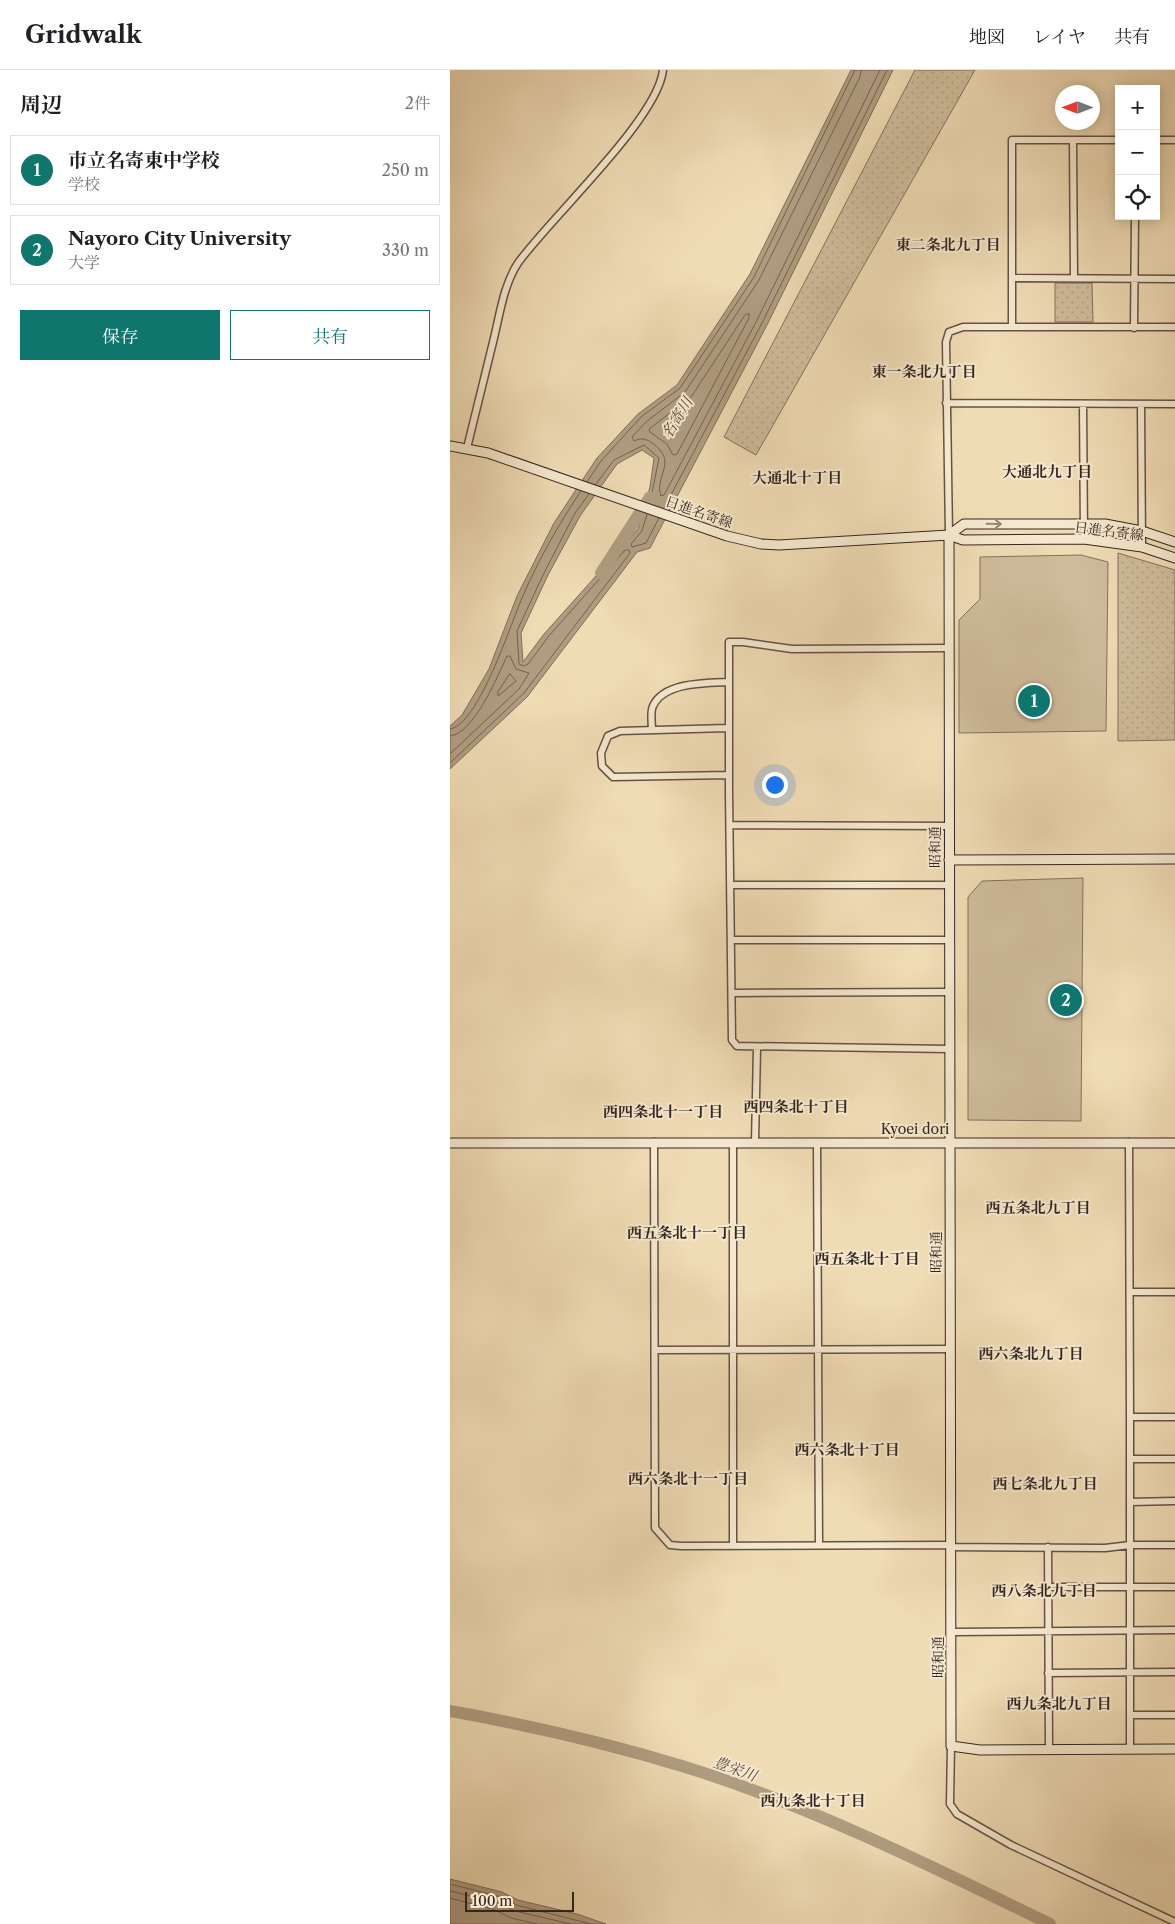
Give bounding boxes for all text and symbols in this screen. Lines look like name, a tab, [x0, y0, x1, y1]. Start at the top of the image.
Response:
text: Gridwalk	[25, 20, 142, 49]
text: 地図	[969, 26, 1005, 48]
text: レイヤ	[1033, 26, 1086, 48]
text: 共有	[1114, 26, 1150, 48]
north arrow	[1055, 85, 1100, 130]
map controls	[1115, 85, 1160, 220]
button: +	[1115, 85, 1160, 130]
text: 周辺	[20, 92, 62, 117]
text: 2件	[405, 93, 430, 113]
button: −	[1115, 130, 1160, 175]
text: 市立名寄東中学校	[68, 149, 220, 172]
text: 1	[33, 160, 41, 180]
text: 250 m	[382, 160, 429, 180]
text: 学校	[68, 174, 100, 194]
button: locate	[1115, 175, 1160, 220]
text: Nayoro City University	[68, 227, 291, 250]
district label: 東二条北九丁目	[895, 235, 1001, 254]
text: 2	[32, 240, 42, 260]
text: 330 m	[382, 240, 429, 260]
text: 大学	[68, 252, 100, 272]
button: 保存	[20, 310, 220, 360]
button: 共有	[230, 310, 430, 360]
district label: 東一条北九丁目	[871, 362, 977, 381]
water label: 名寄川	[657, 392, 697, 442]
district label: 大通北九丁目	[1002, 462, 1092, 481]
district label: 大通北十丁目	[752, 468, 842, 487]
street label: 日進名寄線	[663, 492, 735, 532]
street label: 日進名寄線	[1073, 518, 1145, 544]
one-way arrow	[986, 519, 1002, 529]
pin: 1	[1018, 682, 1050, 720]
your location	[762, 772, 788, 798]
street label: 昭和通	[926, 826, 944, 868]
pin: 2	[1050, 981, 1082, 1019]
district label: 西四条北十丁目	[743, 1097, 849, 1116]
district label: 西四条北十一丁目	[603, 1102, 723, 1121]
street label: Kyoei dori	[881, 1120, 949, 1138]
district label: 西五条北九丁目	[985, 1198, 1091, 1217]
district label: 西五条北十一丁目	[627, 1223, 747, 1242]
street label: 昭和通	[927, 1231, 945, 1273]
district label: 西五条北十丁目	[814, 1249, 920, 1268]
district label: 西六条北九丁目	[978, 1344, 1084, 1363]
district label: 西六条北十丁目	[794, 1440, 900, 1459]
district label: 西六条北十一丁目	[628, 1469, 748, 1488]
district label: 西七条北九丁目	[992, 1474, 1098, 1493]
district label: 西八条北九丁目	[991, 1581, 1097, 1600]
street label: 昭和通	[929, 1636, 947, 1678]
district label: 西九条北九丁目	[1006, 1694, 1112, 1713]
water label: 豊栄川	[711, 1752, 761, 1786]
district label: 西九条北十丁目	[760, 1791, 866, 1810]
scale bar	[465, 1889, 574, 1912]
text: 100 m	[472, 1892, 512, 1910]

